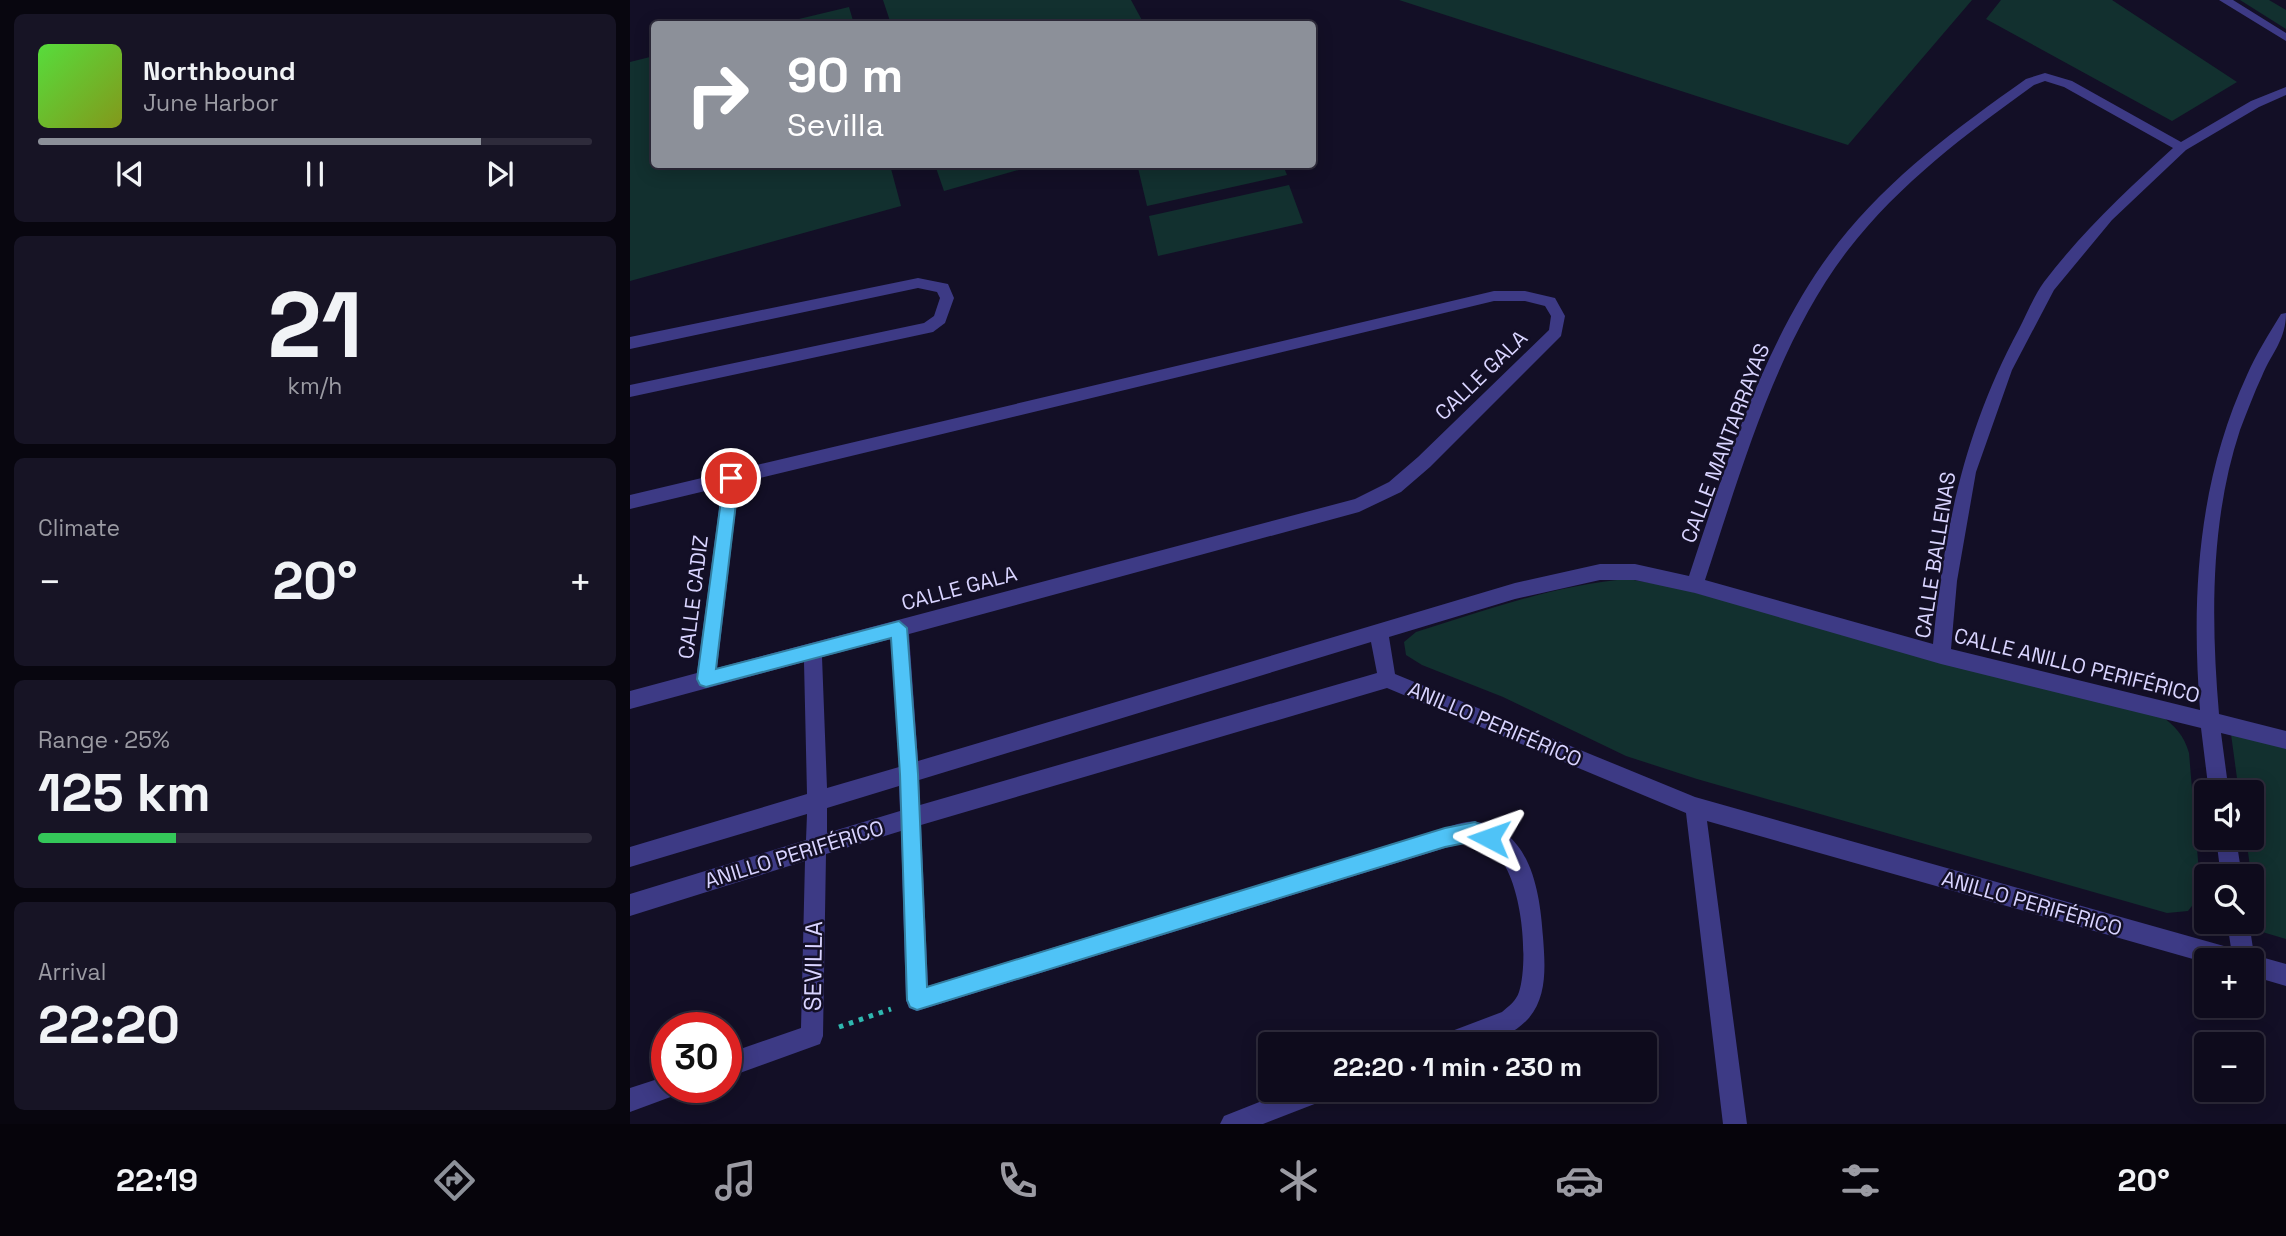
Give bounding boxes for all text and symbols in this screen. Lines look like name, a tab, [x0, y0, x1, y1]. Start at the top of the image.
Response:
text: 90 m	[787, 44, 903, 106]
icon: right	[672, 49, 763, 140]
text: Northbound	[143, 54, 296, 88]
text: June Harbor	[143, 88, 278, 118]
text: Sevilla	[787, 105, 884, 145]
icon: previous	[111, 155, 149, 193]
icon: pause	[296, 155, 334, 193]
icon: next	[481, 155, 519, 193]
text: 21	[267, 267, 363, 384]
street label: CALLE GALA	[1429, 324, 1533, 426]
street label: CALLE MANTARRAYAS	[1675, 339, 1775, 547]
text: km/h	[288, 371, 342, 401]
pin	[701, 448, 761, 508]
icon: arrive	[712, 459, 750, 497]
street label: CALLE BALLENAS	[1908, 470, 1962, 640]
text: Climate	[38, 513, 120, 543]
street label: CALLE CADIZ	[672, 534, 714, 660]
text: 20°	[272, 548, 358, 614]
text: −	[38, 558, 62, 606]
text: +	[568, 558, 592, 606]
street label: CALLE GALA	[898, 560, 1020, 616]
street label: CALLE ANILLO PERIFÉRICO	[1951, 621, 2203, 709]
street label: ANILLO PERIFÉRICO	[1404, 675, 1586, 773]
text: Range · 25%	[38, 725, 170, 755]
text: 125 km	[38, 760, 211, 826]
map controls	[2194, 780, 2264, 1102]
button: sound	[2194, 780, 2264, 850]
position arrow	[1452, 801, 1526, 875]
street label: ANILLO PERIFÉRICO	[701, 814, 887, 894]
street label: ANILLO PERIFÉRICO	[1939, 864, 2125, 942]
button: search	[2194, 864, 2264, 934]
street label: SEVILLA	[797, 921, 829, 1011]
button: +	[2194, 948, 2264, 1018]
text: Arrival	[38, 957, 106, 987]
text: 22:20	[38, 992, 180, 1058]
speed limit sign: 30	[651, 1012, 742, 1103]
button: −	[2194, 1032, 2264, 1102]
text: 22:20 · 1 min · 230 m	[1333, 1050, 1582, 1084]
icon: directions	[430, 1156, 479, 1205]
icon: music	[711, 1156, 760, 1205]
icon: phone	[993, 1156, 1042, 1205]
icon: climate	[1274, 1156, 1323, 1205]
icon: car	[1555, 1156, 1604, 1205]
icon: filters	[1836, 1156, 1885, 1205]
text: 22:19	[116, 1160, 198, 1200]
text: 20°	[2117, 1160, 2170, 1200]

